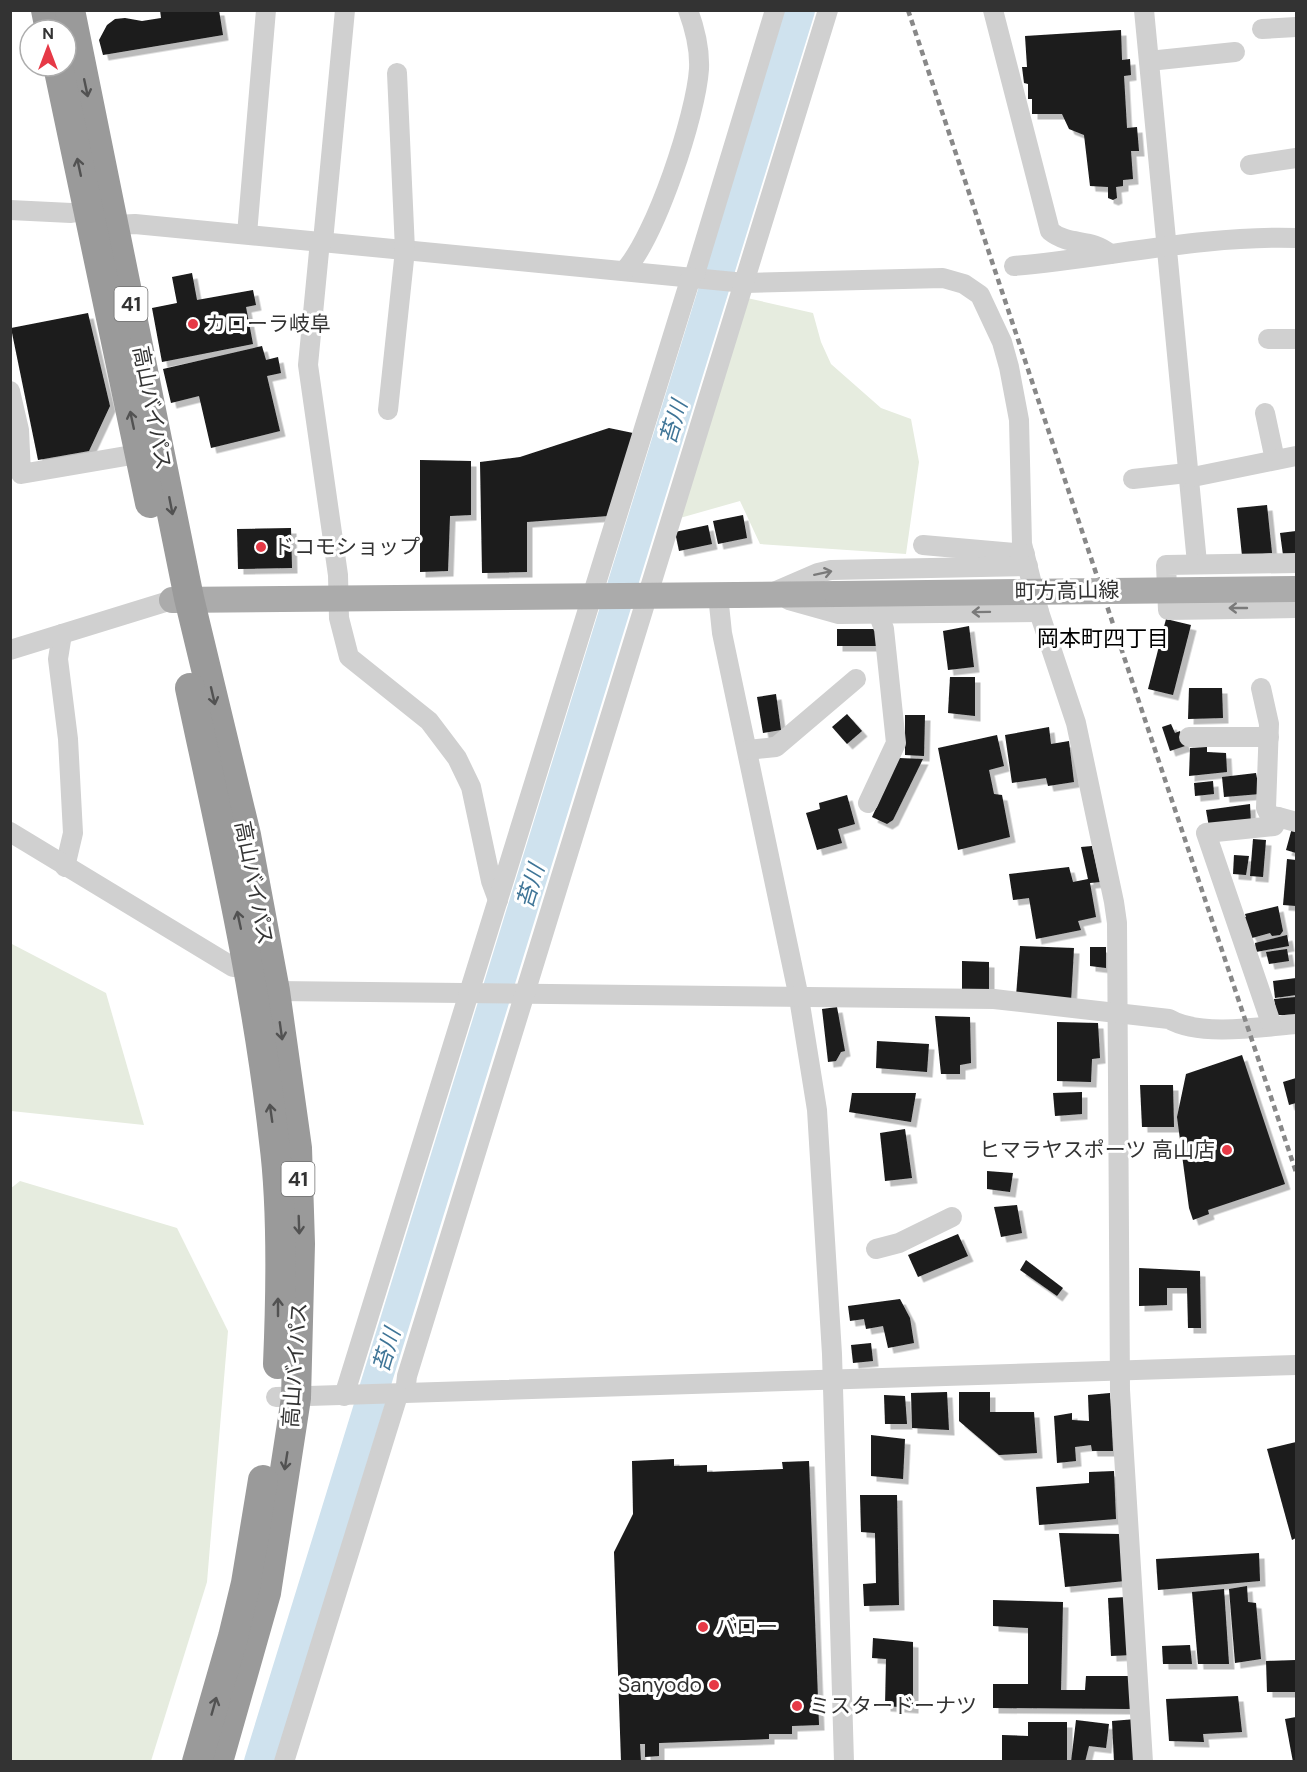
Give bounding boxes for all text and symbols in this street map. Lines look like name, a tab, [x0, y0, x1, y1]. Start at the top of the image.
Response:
north arrow	[18, 18, 78, 78]
text: N	[42, 23, 54, 44]
one-way arrow	[81, 79, 93, 98]
one-way arrow	[73, 158, 84, 178]
road number: 41	[114, 287, 148, 321]
place label: カローラ岐阜	[205, 310, 331, 338]
marker: カローラ岐阜	[186, 317, 200, 331]
street label: 高山バイパス	[126, 344, 178, 472]
water label: 苔川	[653, 395, 694, 447]
one-way arrow	[126, 411, 137, 430]
one-way arrow	[166, 496, 177, 515]
place label: ドコモショップ	[273, 533, 420, 561]
marker: ドコモショップ	[254, 540, 268, 554]
one-way arrow	[813, 566, 832, 578]
street label: 町方高山線	[1014, 576, 1120, 606]
one-way arrow	[1229, 602, 1249, 614]
one-way arrow	[971, 606, 991, 618]
district label: 岡本町四丁目	[1037, 624, 1169, 653]
one-way arrow	[207, 686, 219, 705]
street label: 高山バイパス	[228, 819, 280, 947]
water label: 苔川	[510, 859, 551, 911]
one-way arrow	[233, 911, 244, 930]
one-way arrow	[275, 1021, 286, 1040]
one-way arrow	[265, 1103, 276, 1123]
place label: ヒマラヤスポーツ 高山店	[979, 1136, 1215, 1164]
marker: ヒマラヤスポーツ 高山店	[1220, 1143, 1234, 1157]
road number: 41	[282, 1162, 314, 1196]
one-way arrow	[294, 1214, 305, 1234]
one-way arrow	[272, 1298, 284, 1318]
street label: 高山バイパス	[277, 1301, 313, 1429]
water label: 苔川	[366, 1323, 407, 1375]
one-way arrow	[281, 1451, 292, 1470]
place label: バロー	[715, 1613, 778, 1641]
marker: バロー	[696, 1620, 710, 1634]
place label: Sanyodo	[618, 1671, 702, 1699]
marker: Sanyodo	[707, 1678, 721, 1692]
place label: ミスタードーナツ	[809, 1692, 977, 1720]
one-way arrow	[209, 1696, 220, 1715]
marker: ミスタードーナツ	[790, 1699, 804, 1713]

